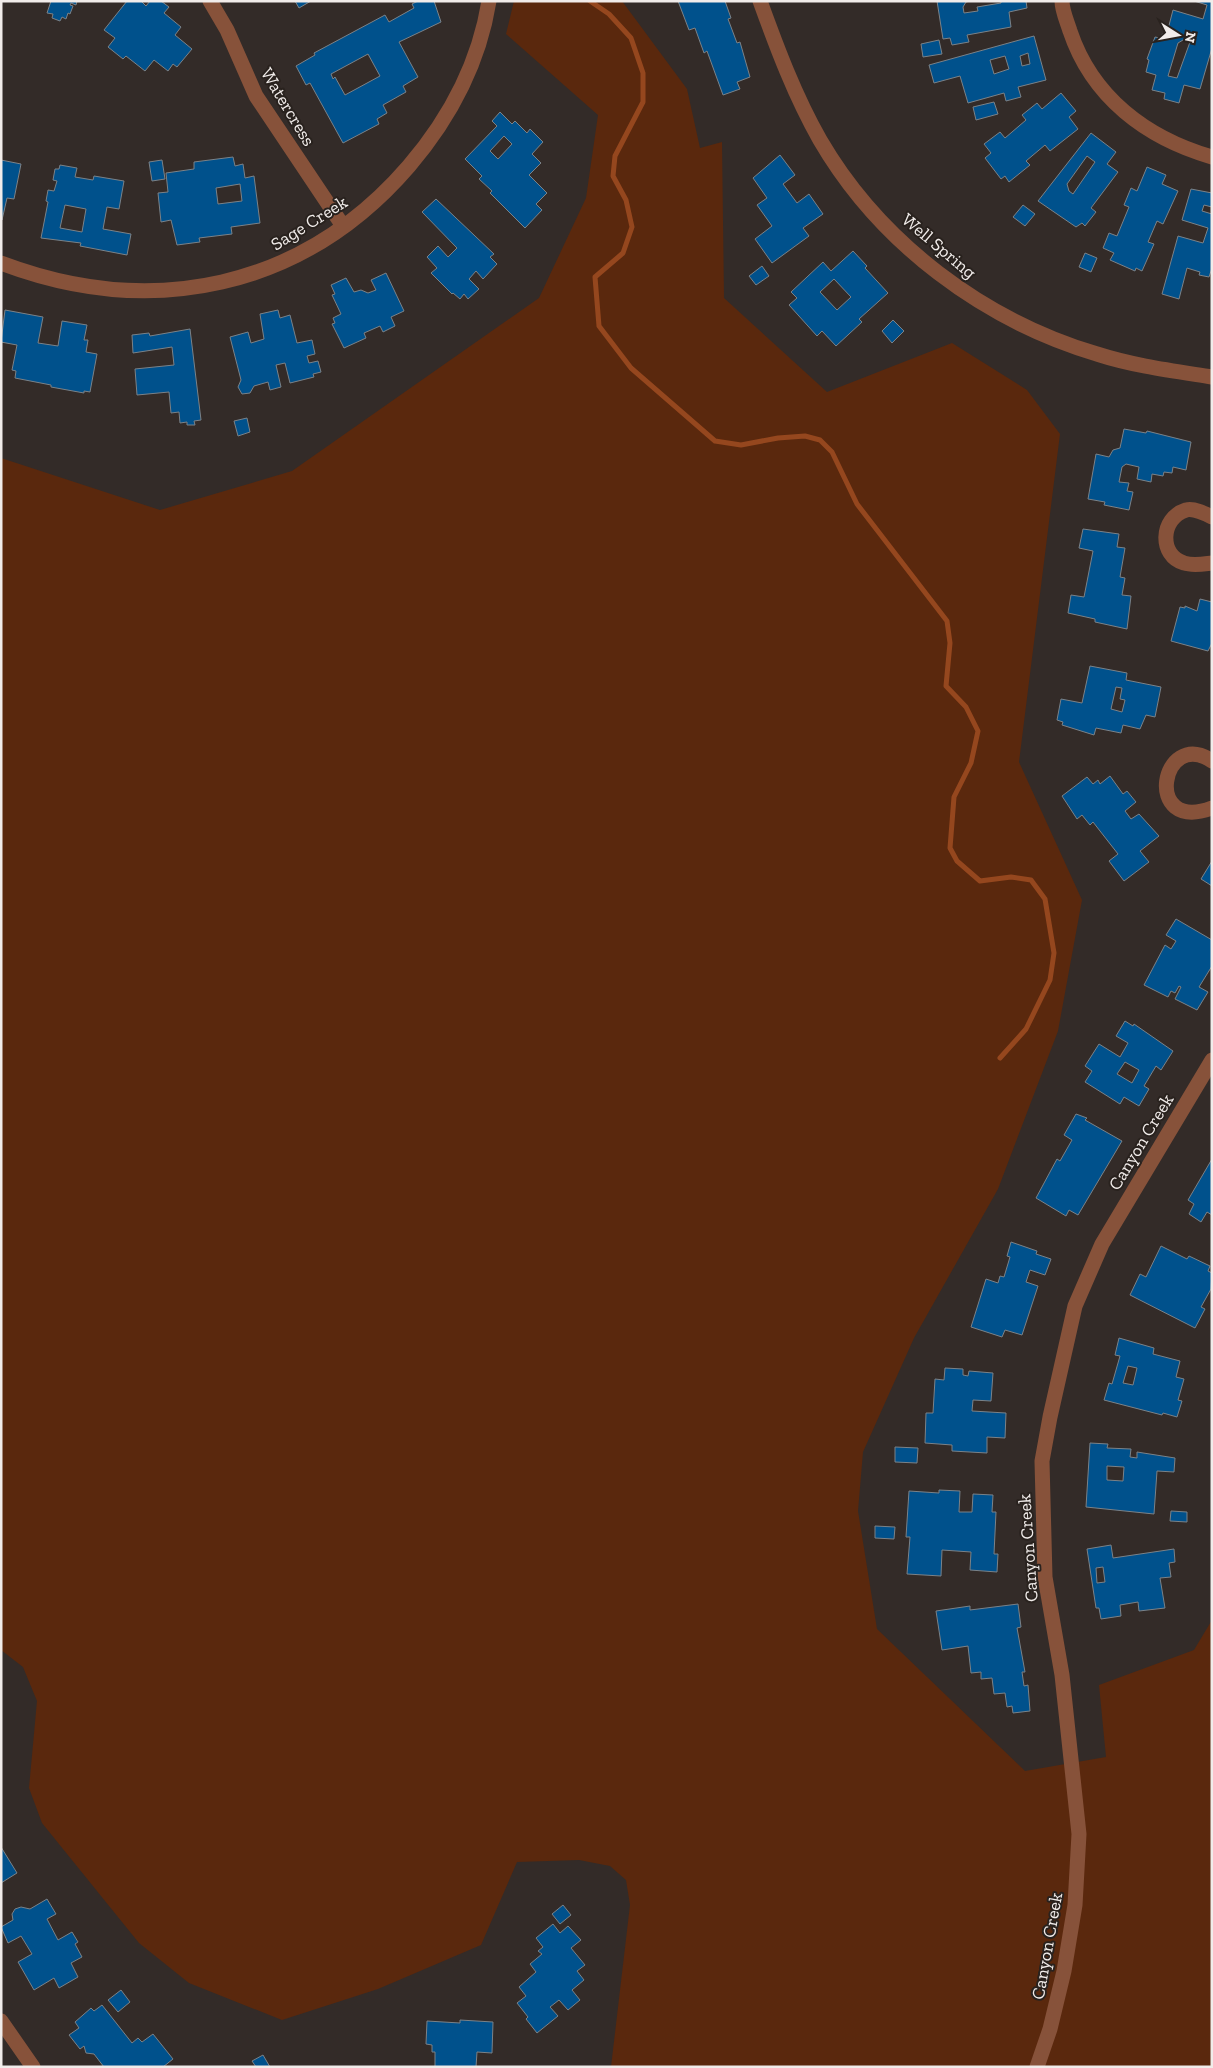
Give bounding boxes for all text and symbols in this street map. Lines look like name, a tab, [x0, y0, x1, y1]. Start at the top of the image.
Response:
north arrow	[1153, 10, 1203, 60]
text: N	[1181, 31, 1200, 45]
street label: Watercress	[256, 64, 320, 150]
street label: Sage Creek	[267, 191, 352, 255]
street label: Well Spring	[897, 209, 981, 284]
street label: Canyon Creek	[1104, 1089, 1179, 1194]
street label: Canyon Creek	[1013, 1493, 1043, 1603]
street label: Canyon Creek	[1027, 1890, 1067, 2001]

